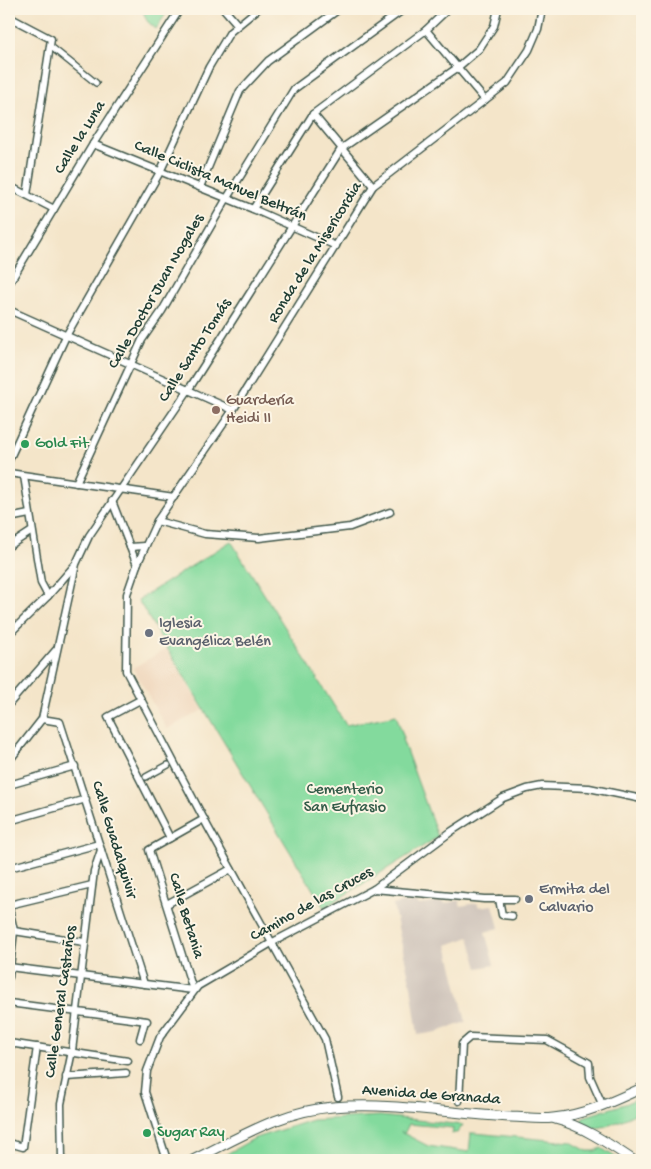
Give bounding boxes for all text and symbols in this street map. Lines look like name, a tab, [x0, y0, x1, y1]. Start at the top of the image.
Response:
street label: Calle la Luna	[51, 97, 112, 178]
street label: Calle Ciclista Manuel Beltrán	[131, 137, 310, 227]
street label: Ronda de la Misericordia	[265, 178, 368, 327]
street label: Calle Doctor Juan Nogales	[105, 210, 210, 373]
street label: Calle Santo Tomás	[155, 295, 237, 406]
place label: Guardería Heidi II	[226, 392, 295, 429]
marker: Guardería Heidi II	[210, 404, 222, 416]
place label: Gold Fit	[35, 435, 90, 454]
marker: Gold Fit	[19, 438, 31, 450]
place label: Iglesia Evangélica Belén	[159, 615, 271, 652]
marker: Iglesia Evangélica Belén	[143, 627, 155, 639]
street label: Calle Guadalquivir	[86, 779, 140, 902]
park label: Cementerio San Eufrasio	[304, 781, 386, 818]
street label: Camino de las Cruces	[247, 863, 377, 947]
street label: Calle Betania	[163, 871, 207, 962]
place label: Ermita del Calvario	[539, 881, 610, 918]
marker: Ermita del Calvario	[523, 893, 535, 905]
street label: Calle General Castaños	[42, 924, 82, 1079]
street label: Avenida de Granada	[361, 1082, 502, 1110]
place label: Sugar Ray	[157, 1124, 225, 1143]
marker: Sugar Ray	[141, 1127, 153, 1139]

